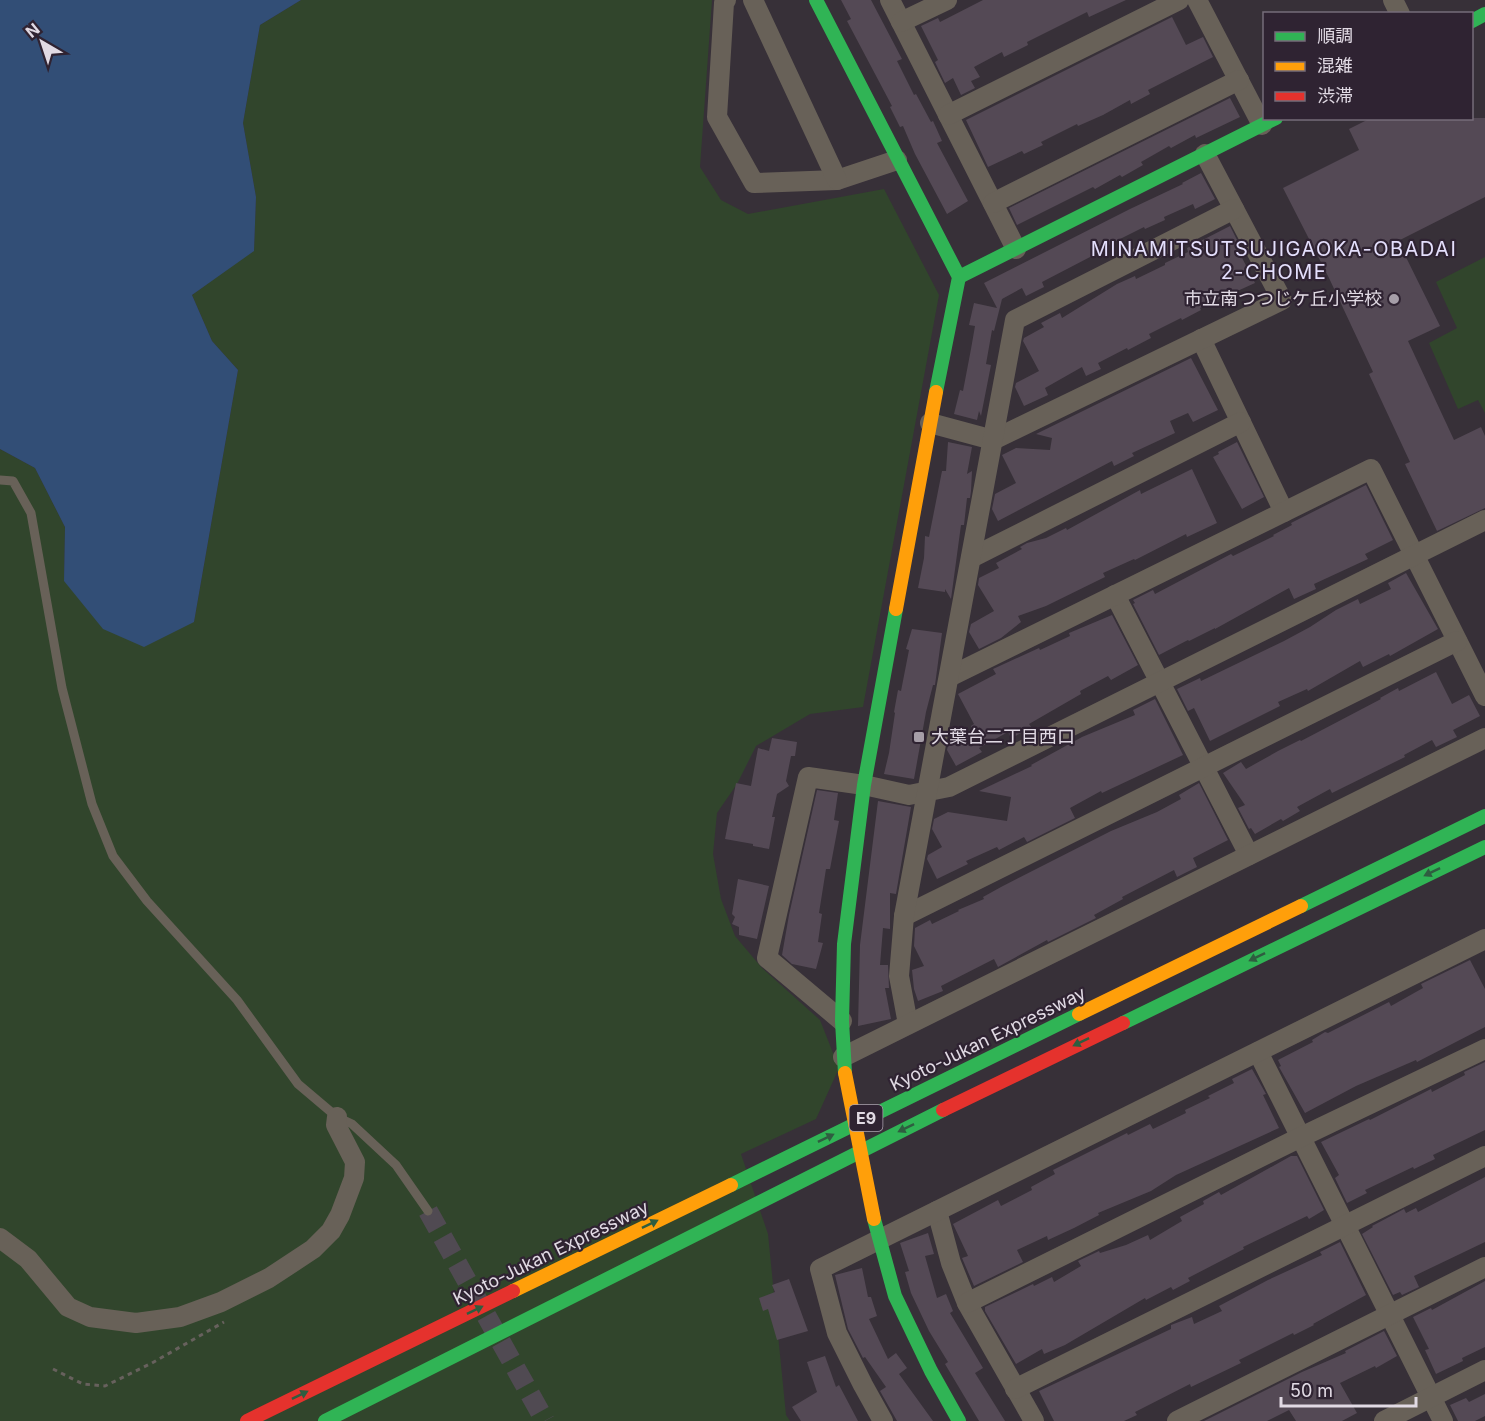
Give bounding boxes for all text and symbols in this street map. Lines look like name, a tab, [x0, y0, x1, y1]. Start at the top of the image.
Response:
north arrow	[12, 12, 72, 72]
legend	[1263, 12, 1473, 120]
text: N	[22, 19, 44, 42]
text: 順調	[1317, 25, 1353, 46]
text: 混雑	[1317, 55, 1353, 76]
text: 渋滞	[1317, 85, 1353, 106]
district label: MINAMITSUTSUJIGAOKA-OBADAI 2-CHOME	[1091, 237, 1457, 284]
place label: 市立南つつじケ丘小学校	[1184, 288, 1382, 309]
marker: 市立南つつじケ丘小学校	[1387, 292, 1401, 306]
place label: 大葉台二丁目西口	[931, 726, 1075, 747]
marker: 大葉台二丁目西口	[912, 730, 926, 744]
one-way arrow	[1424, 868, 1441, 877]
one-way arrow	[1248, 953, 1265, 962]
street label: Kyoto-Jukan Expressway	[887, 982, 1089, 1095]
one-way arrow	[1073, 1038, 1090, 1047]
road number: E9	[850, 1105, 882, 1131]
one-way arrow	[898, 1123, 915, 1132]
one-way arrow	[817, 1134, 834, 1143]
street label: Kyoto-Jukan Expressway	[450, 1196, 652, 1309]
one-way arrow	[642, 1219, 659, 1229]
one-way arrow	[467, 1305, 484, 1314]
scale bar	[1281, 1370, 1416, 1408]
text: 50 m	[1290, 1380, 1333, 1401]
one-way arrow	[292, 1391, 309, 1400]

